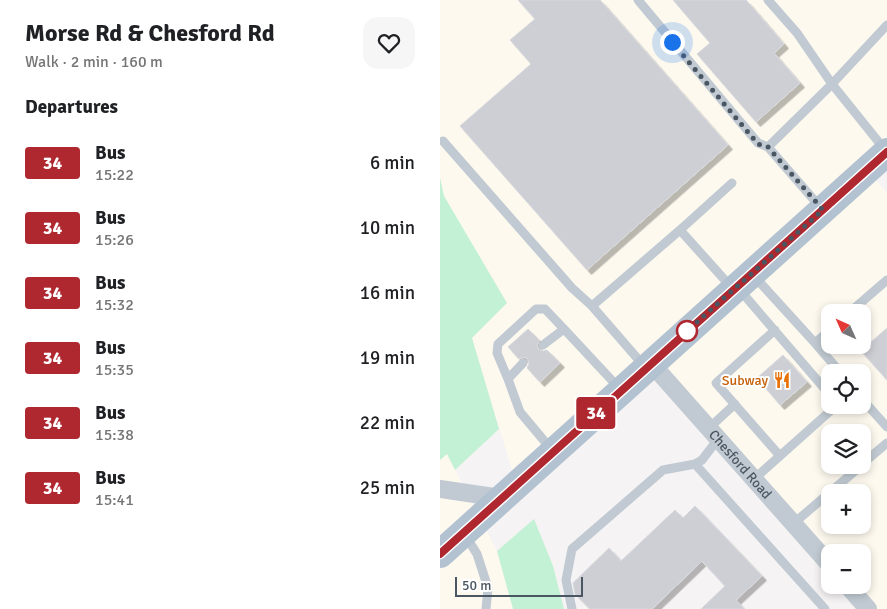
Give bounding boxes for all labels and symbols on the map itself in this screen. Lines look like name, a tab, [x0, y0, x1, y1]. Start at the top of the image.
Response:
your location	[660, 30, 685, 55]
north arrow	[821, 304, 871, 354]
unlabelled marker	[676, 320, 698, 342]
restaurant icon: Subway	[772, 370, 792, 390]
place label: Subway	[722, 372, 768, 389]
line badge: 34	[574, 397, 618, 429]
street label: Chesford Road	[705, 426, 776, 502]
scale bar	[455, 574, 582, 597]

